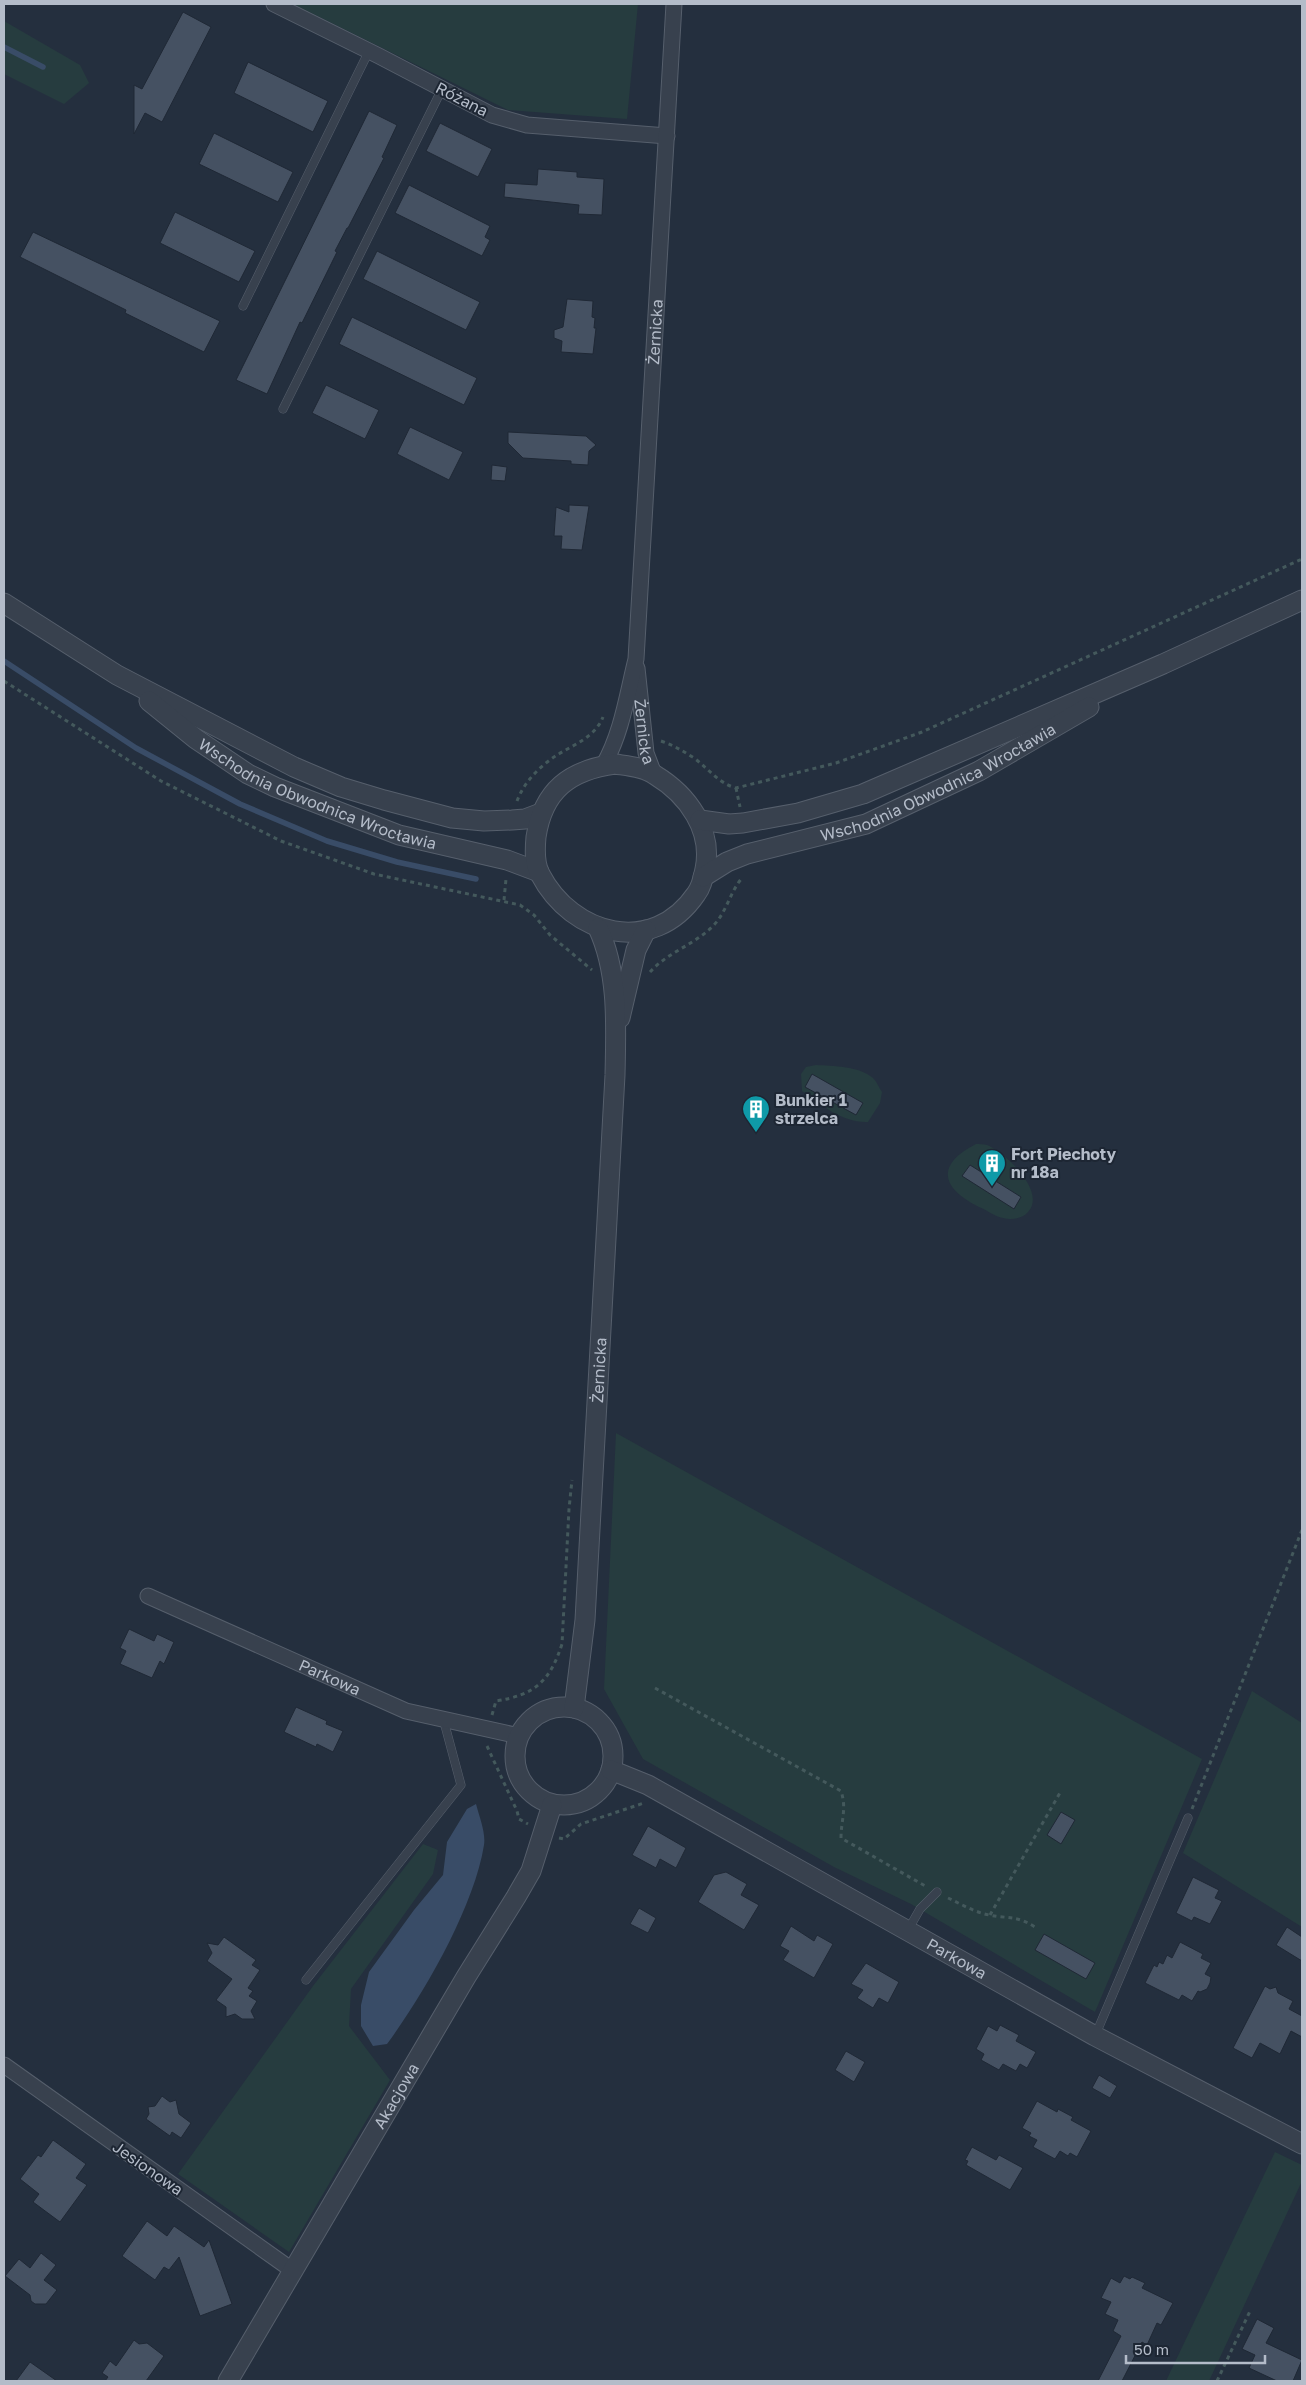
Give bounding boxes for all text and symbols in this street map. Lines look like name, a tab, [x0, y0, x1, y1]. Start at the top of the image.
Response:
street label: Różana	[432, 77, 492, 121]
street label: Żernicka	[643, 299, 667, 365]
street label: Żernicka	[630, 698, 659, 767]
street label: Wschodnia Obwodnica Wrocławia	[818, 719, 1059, 845]
street label: Wschodnia Obwodnica Wrocławia	[195, 734, 439, 853]
place label: Bunkier 1 strzelca	[775, 1090, 847, 1128]
building icon: Bunkier 1 strzelca	[741, 1094, 771, 1133]
place label: Fort Piechoty nr 18a	[1011, 1144, 1116, 1182]
building icon: Fort Piechoty nr 18a	[977, 1148, 1007, 1187]
street label: Żernicka	[587, 1337, 611, 1403]
street label: Parkowa	[296, 1655, 364, 1699]
street label: Parkowa	[923, 1934, 990, 1983]
street label: Akacjowa	[369, 2059, 423, 2132]
street label: Jesionowa	[109, 2136, 187, 2200]
scale bar	[1126, 2332, 1265, 2364]
text: 50 m	[1134, 2340, 1169, 2358]

